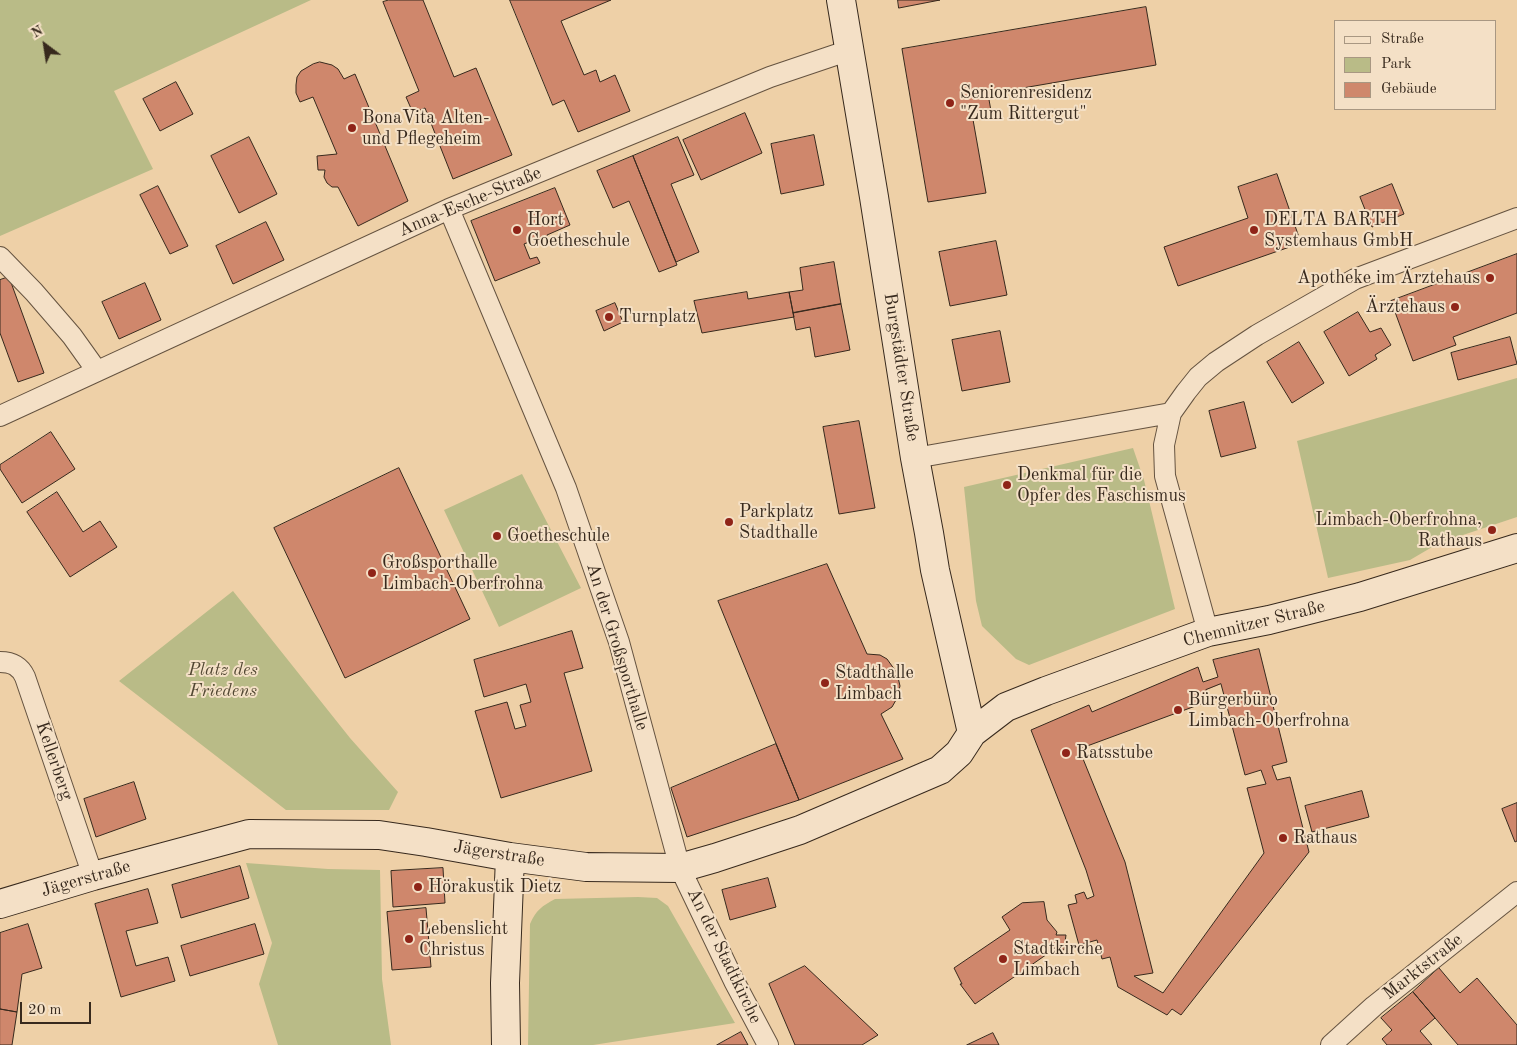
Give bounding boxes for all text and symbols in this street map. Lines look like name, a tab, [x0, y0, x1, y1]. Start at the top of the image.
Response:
north arrow	[20, 20, 70, 70]
legend	[1334, 20, 1497, 110]
text: N	[29, 23, 45, 41]
text: Straße	[1381, 32, 1424, 47]
text: Park	[1381, 57, 1412, 72]
place label: Seniorenresidenz "Zum Rittergut"	[960, 82, 1092, 125]
text: Gebäude	[1381, 82, 1437, 97]
marker: Seniorenresidenz "Zum Rittergut"	[944, 97, 956, 109]
place label: BonaVita Alten- und Pflegeheim	[362, 107, 490, 150]
marker: BonaVita Alten- und Pflegeheim	[346, 122, 358, 134]
street label: Anna-Esche-Straße	[395, 162, 545, 242]
place label: Hort Goetheschule	[527, 209, 630, 252]
place label: DELTA BARTH Systemhaus GmbH	[1264, 209, 1413, 252]
marker: Hort Goetheschule	[511, 224, 523, 236]
marker: DELTA BARTH Systemhaus GmbH	[1248, 224, 1260, 236]
place label: Apotheke im Ärztehaus	[1297, 267, 1480, 289]
marker: Apotheke im Ärztehaus	[1484, 272, 1496, 284]
street label: Burgstädter Straße	[879, 291, 923, 443]
place label: Ärztehaus	[1365, 296, 1445, 318]
marker: Ärztehaus	[1449, 301, 1461, 313]
place label: Turnplatz	[619, 306, 696, 328]
marker: Turnplatz	[603, 311, 615, 323]
place label: Denkmal für die Opfer des Faschismus	[1017, 464, 1186, 506]
marker: Denkmal für die Opfer des Faschismus	[1001, 479, 1013, 491]
place label: Parkplatz Stadthalle	[739, 501, 818, 544]
place label: Limbach-Oberfrohna, Rathaus	[1315, 509, 1482, 552]
marker: Parkplatz Stadthalle	[723, 516, 735, 528]
marker: Limbach-Oberfrohna, Rathaus	[1486, 524, 1498, 536]
place label: Goetheschule	[507, 525, 610, 547]
marker: Goetheschule	[491, 530, 503, 542]
place label: Großsporthalle Limbach-Oberfrohna	[382, 552, 544, 594]
street label: An der Großsporthalle	[581, 561, 653, 733]
marker: Großsporthalle Limbach-Oberfrohna	[366, 567, 378, 579]
street label: Chemnitzer Straße	[1181, 596, 1327, 652]
park label: Platz des Friedens	[188, 659, 258, 702]
place label: Stadthalle Limbach	[835, 662, 914, 704]
marker: Stadthalle Limbach	[819, 677, 831, 689]
place label: Bürgerbüro Limbach-Oberfrohna	[1188, 689, 1350, 732]
marker: Bürgerbüro Limbach-Oberfrohna	[1172, 704, 1184, 716]
street label: Kellerberg	[30, 719, 78, 803]
place label: Ratsstube	[1076, 742, 1153, 764]
marker: Ratsstube	[1060, 747, 1072, 759]
place label: Rathaus	[1293, 827, 1357, 849]
marker: Rathaus	[1277, 832, 1289, 844]
street label: Jägerstraße	[452, 836, 546, 872]
street label: Jägerstraße	[39, 856, 133, 902]
place label: Hörakustik Dietz	[428, 876, 561, 898]
marker: Hörakustik Dietz	[412, 881, 424, 893]
street label: An der Stadtkirche	[682, 885, 766, 1027]
place label: Lebenslicht Christus	[419, 918, 508, 961]
street label: Marktstraße	[1379, 929, 1467, 1005]
marker: Lebenslicht Christus	[403, 933, 415, 945]
place label: Stadtkirche Limbach	[1013, 938, 1103, 981]
marker: Stadtkirche Limbach	[997, 953, 1009, 965]
scale bar	[22, 992, 94, 1024]
text: 20 m	[28, 1003, 62, 1018]

